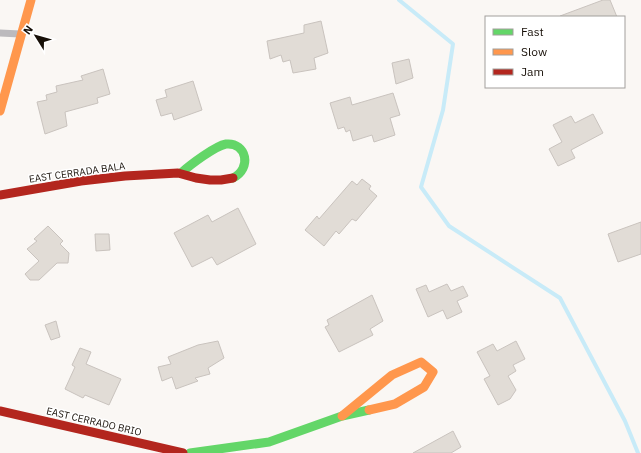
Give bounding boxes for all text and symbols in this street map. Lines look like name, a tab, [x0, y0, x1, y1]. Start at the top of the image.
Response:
north arrow	[16, 16, 56, 56]
legend	[485, 16, 625, 88]
text: N	[20, 23, 36, 37]
text: Fast	[521, 24, 544, 39]
text: Slow	[521, 44, 547, 59]
text: Jam	[521, 64, 544, 79]
street label: EAST CERRADA BALA	[28, 159, 127, 186]
street label: EAST CERRADO BRIO	[45, 404, 143, 439]

